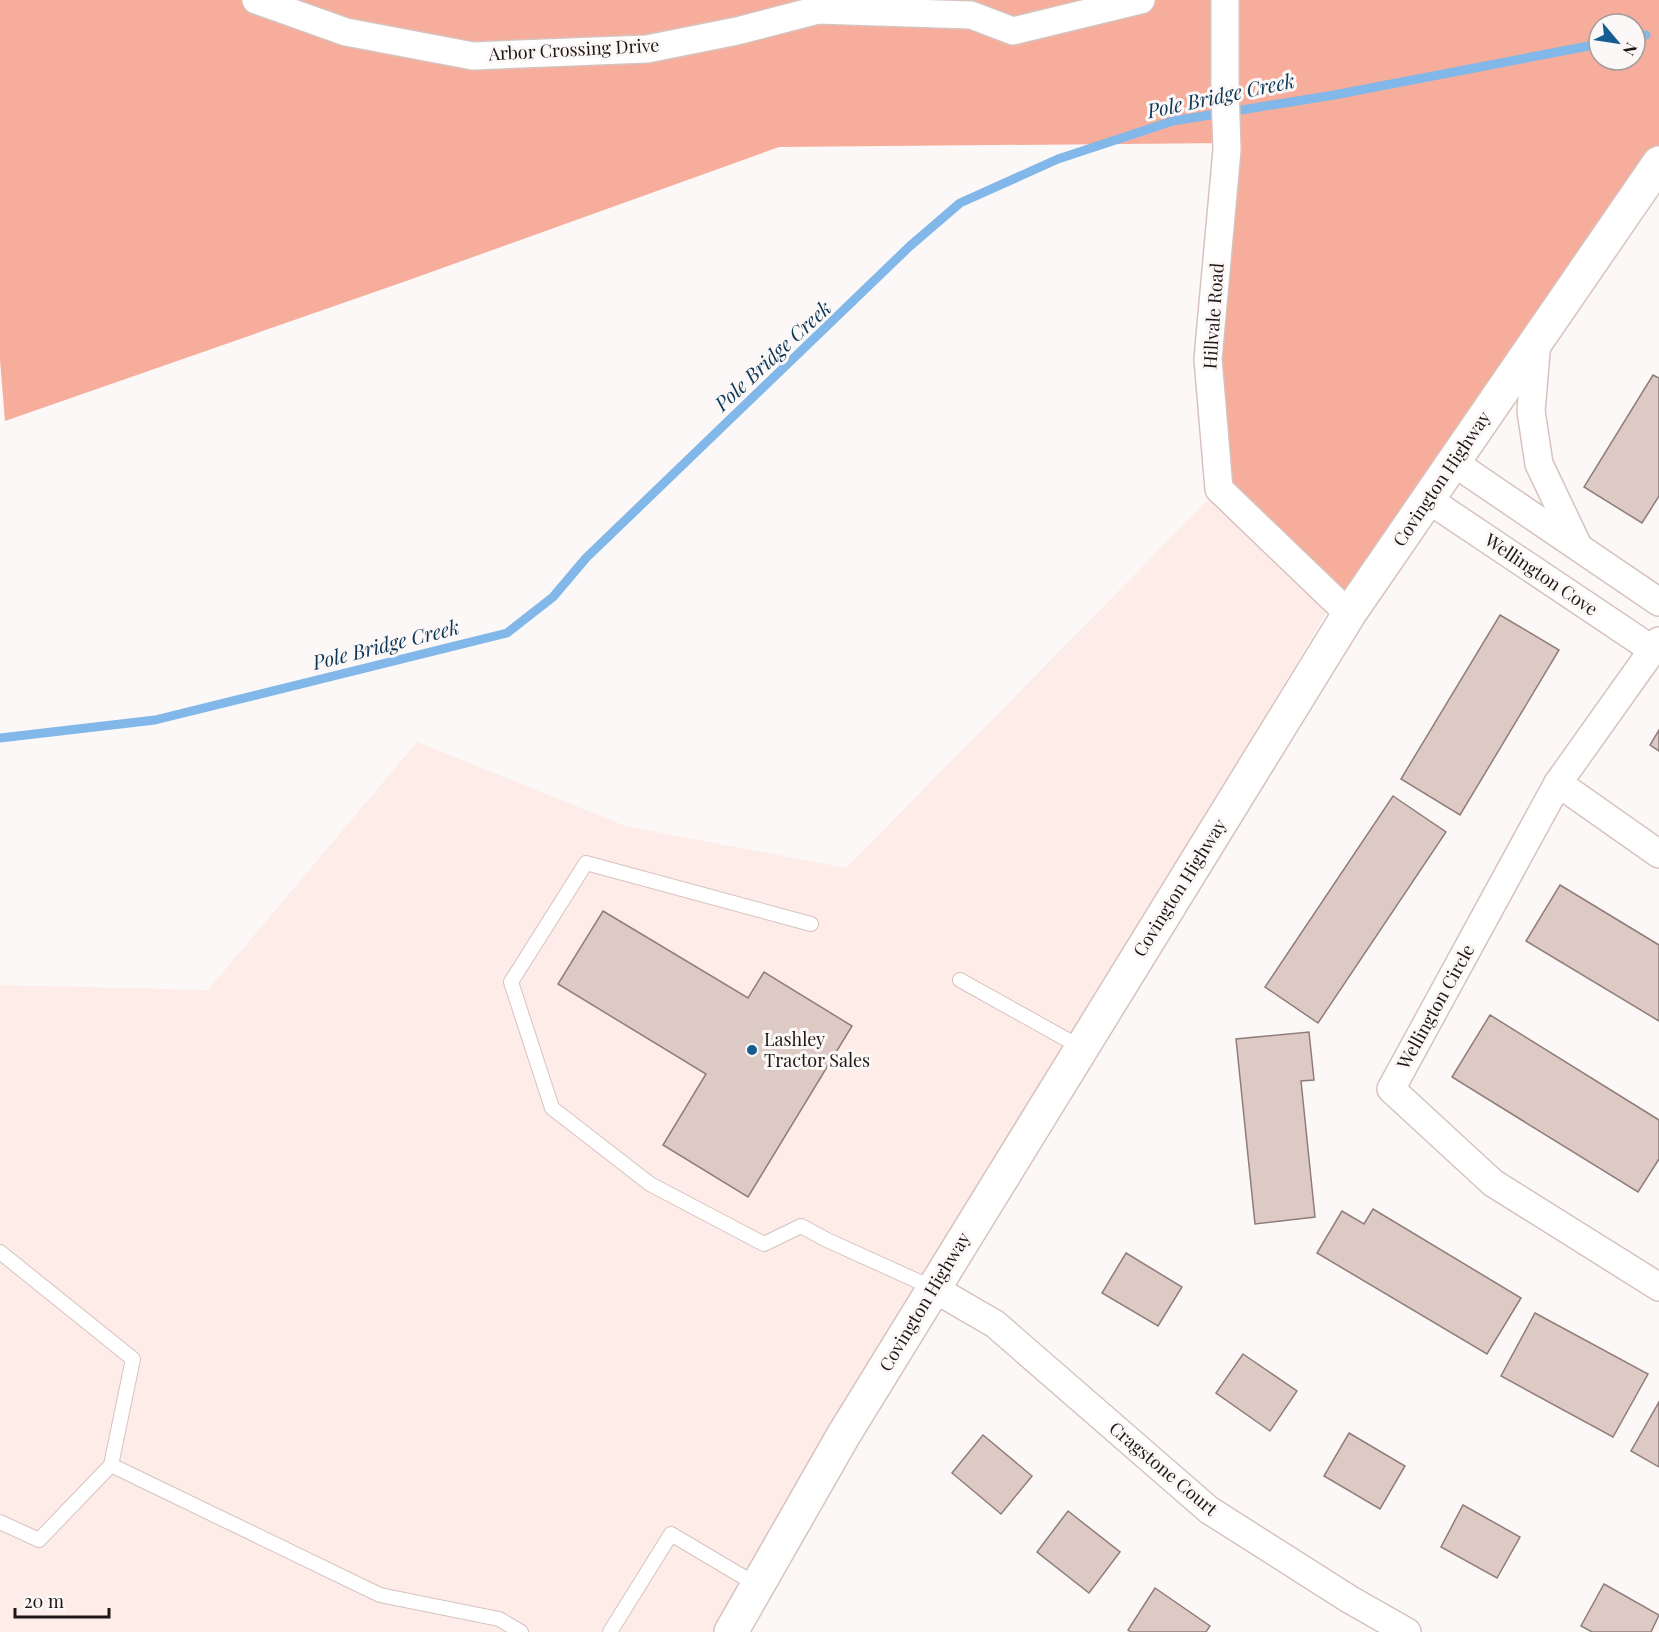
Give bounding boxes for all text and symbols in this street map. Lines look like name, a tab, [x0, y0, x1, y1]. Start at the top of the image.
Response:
north arrow	[1587, 12, 1647, 72]
street label: Arbor Crossing Drive	[487, 33, 660, 66]
text: N	[1618, 39, 1643, 60]
water label: Pole Bridge Creek	[1143, 66, 1297, 124]
street label: Hillvale Road	[1197, 262, 1229, 370]
water label: Pole Bridge Creek	[707, 294, 836, 417]
street label: Covington Highway	[1387, 406, 1495, 551]
street label: Wellington Cove	[1480, 527, 1603, 621]
water label: Pole Bridge Creek	[309, 612, 462, 675]
street label: Covington Highway	[1127, 814, 1231, 961]
street label: Wellington Circle	[1390, 940, 1479, 1074]
place label: Lashley Tractor Sales	[764, 1027, 870, 1072]
marker: Lashley Tractor Sales	[745, 1043, 759, 1057]
street label: Covington Highway	[873, 1227, 975, 1375]
street label: Cragstone Court	[1104, 1416, 1223, 1521]
scale bar	[15, 1581, 110, 1619]
text: 20 m	[24, 1589, 64, 1613]

